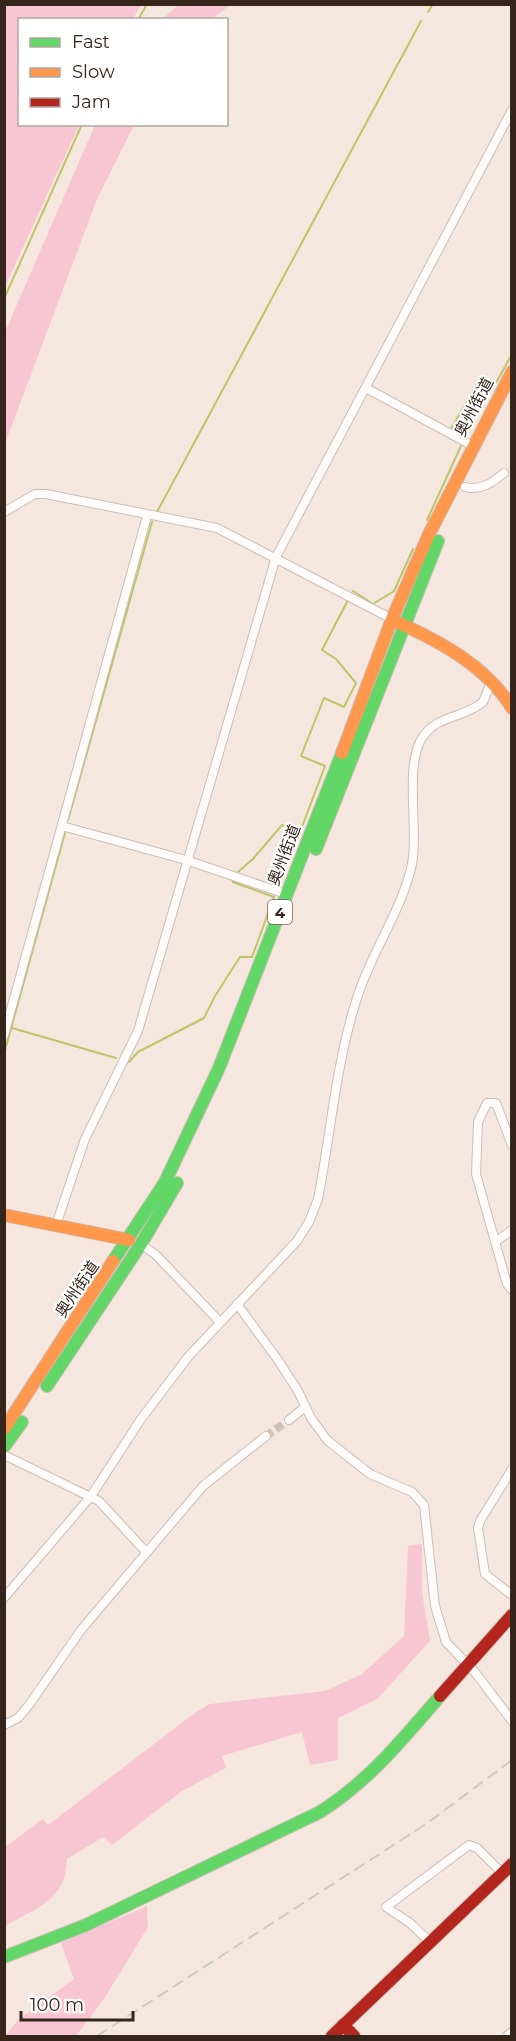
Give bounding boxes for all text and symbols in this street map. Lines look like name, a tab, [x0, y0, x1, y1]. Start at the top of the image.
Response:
legend	[18, 18, 228, 126]
text: Fast	[72, 31, 110, 53]
text: Slow	[72, 61, 115, 83]
text: Jam	[71, 91, 111, 113]
street label: 奥州街道	[451, 374, 497, 440]
street label: 奥州街道	[264, 822, 304, 888]
road number: 4	[268, 900, 292, 924]
street label: 奥州街道	[51, 1257, 103, 1321]
scale bar	[21, 1984, 134, 2022]
text: 100 m	[30, 1994, 84, 2016]

